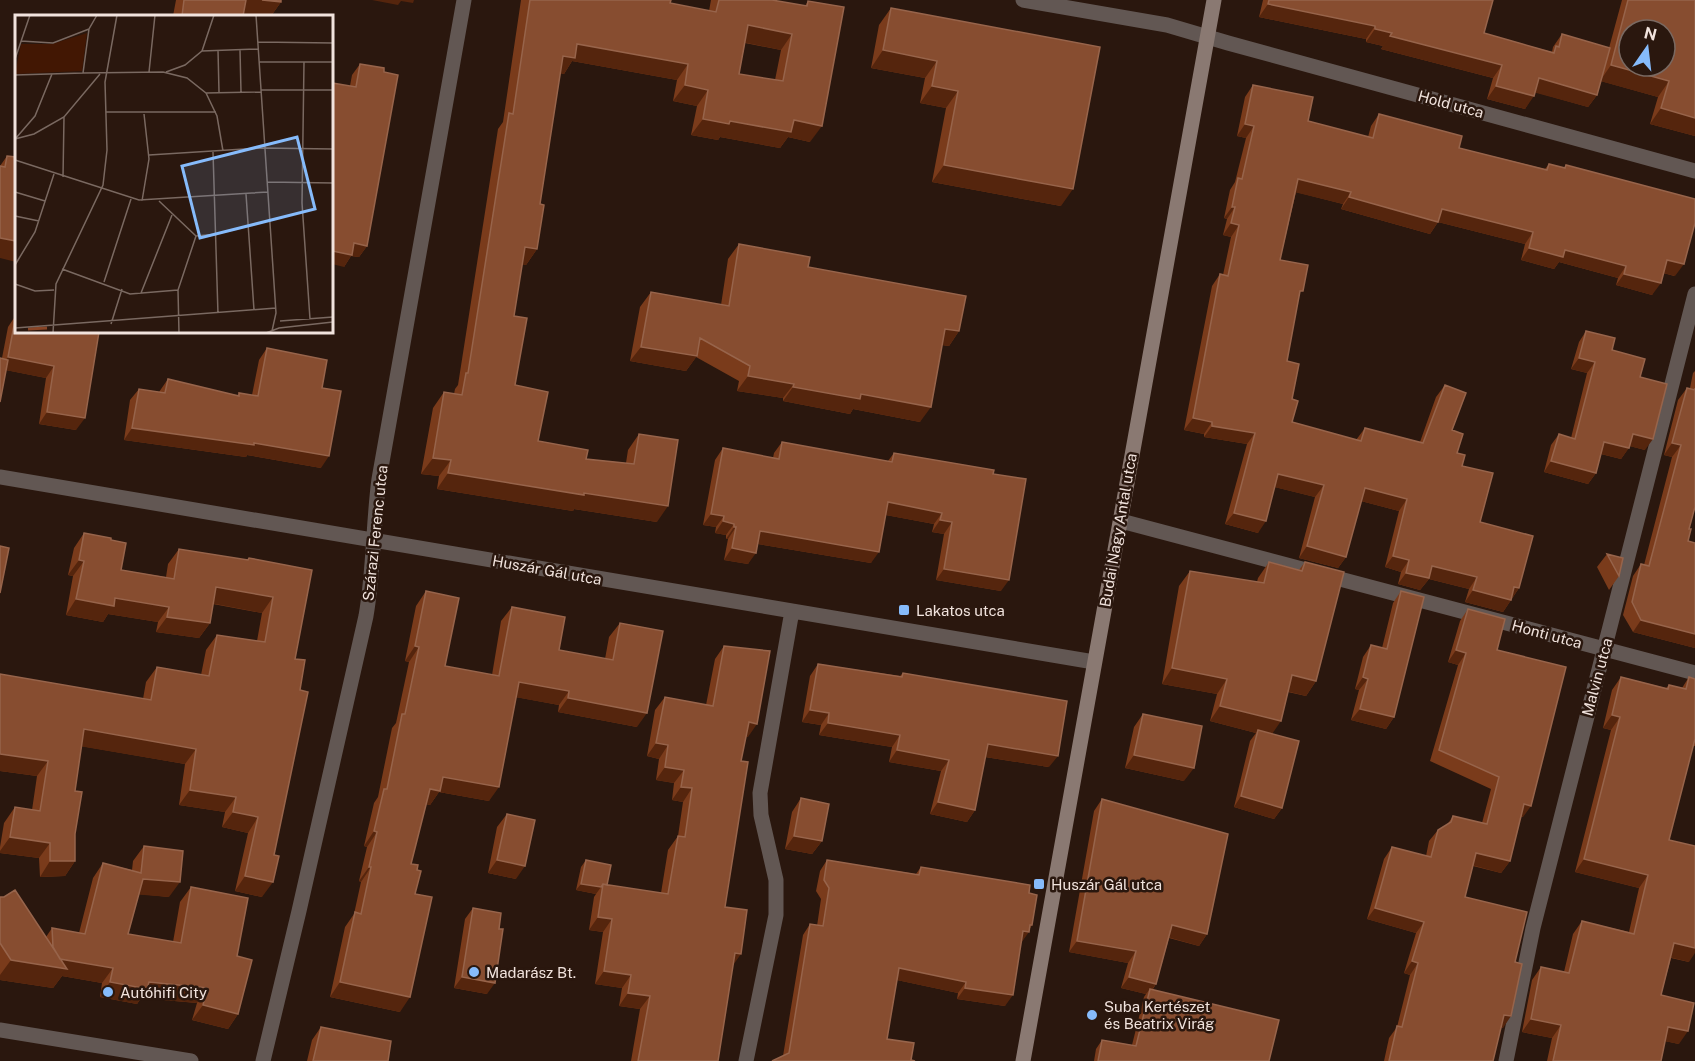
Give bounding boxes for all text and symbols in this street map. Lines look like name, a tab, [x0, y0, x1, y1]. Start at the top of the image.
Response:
inset map	[15, 15, 333, 333]
north arrow	[1617, 18, 1677, 78]
text: N	[1642, 23, 1659, 45]
street label: Hold utca	[1416, 87, 1486, 121]
street label: Budai Nagy Antal utca	[1096, 452, 1140, 608]
street label: Szárazi Ferenc utca	[359, 464, 391, 602]
street label: Huszár Gál utca	[491, 552, 603, 588]
place label: Lakatos utca	[916, 602, 1005, 619]
marker: Lakatos utca	[897, 603, 911, 617]
street label: Honti utca	[1510, 616, 1584, 652]
street label: Malvin utca	[1578, 636, 1616, 718]
place label: Huszár Gál utca	[1051, 876, 1162, 893]
marker: Huszár Gál utca	[1032, 877, 1046, 891]
place label: Madarász Bt.	[486, 964, 576, 981]
marker: Madarász Bt.	[467, 965, 481, 979]
place label: Autóhifi City	[120, 984, 207, 1001]
marker: Autóhifi City	[101, 985, 115, 999]
place label: Suba Kertészet és Beatrix Virág	[1104, 998, 1214, 1032]
marker: Suba Kertészet és Beatrix Virág	[1085, 1008, 1099, 1022]

